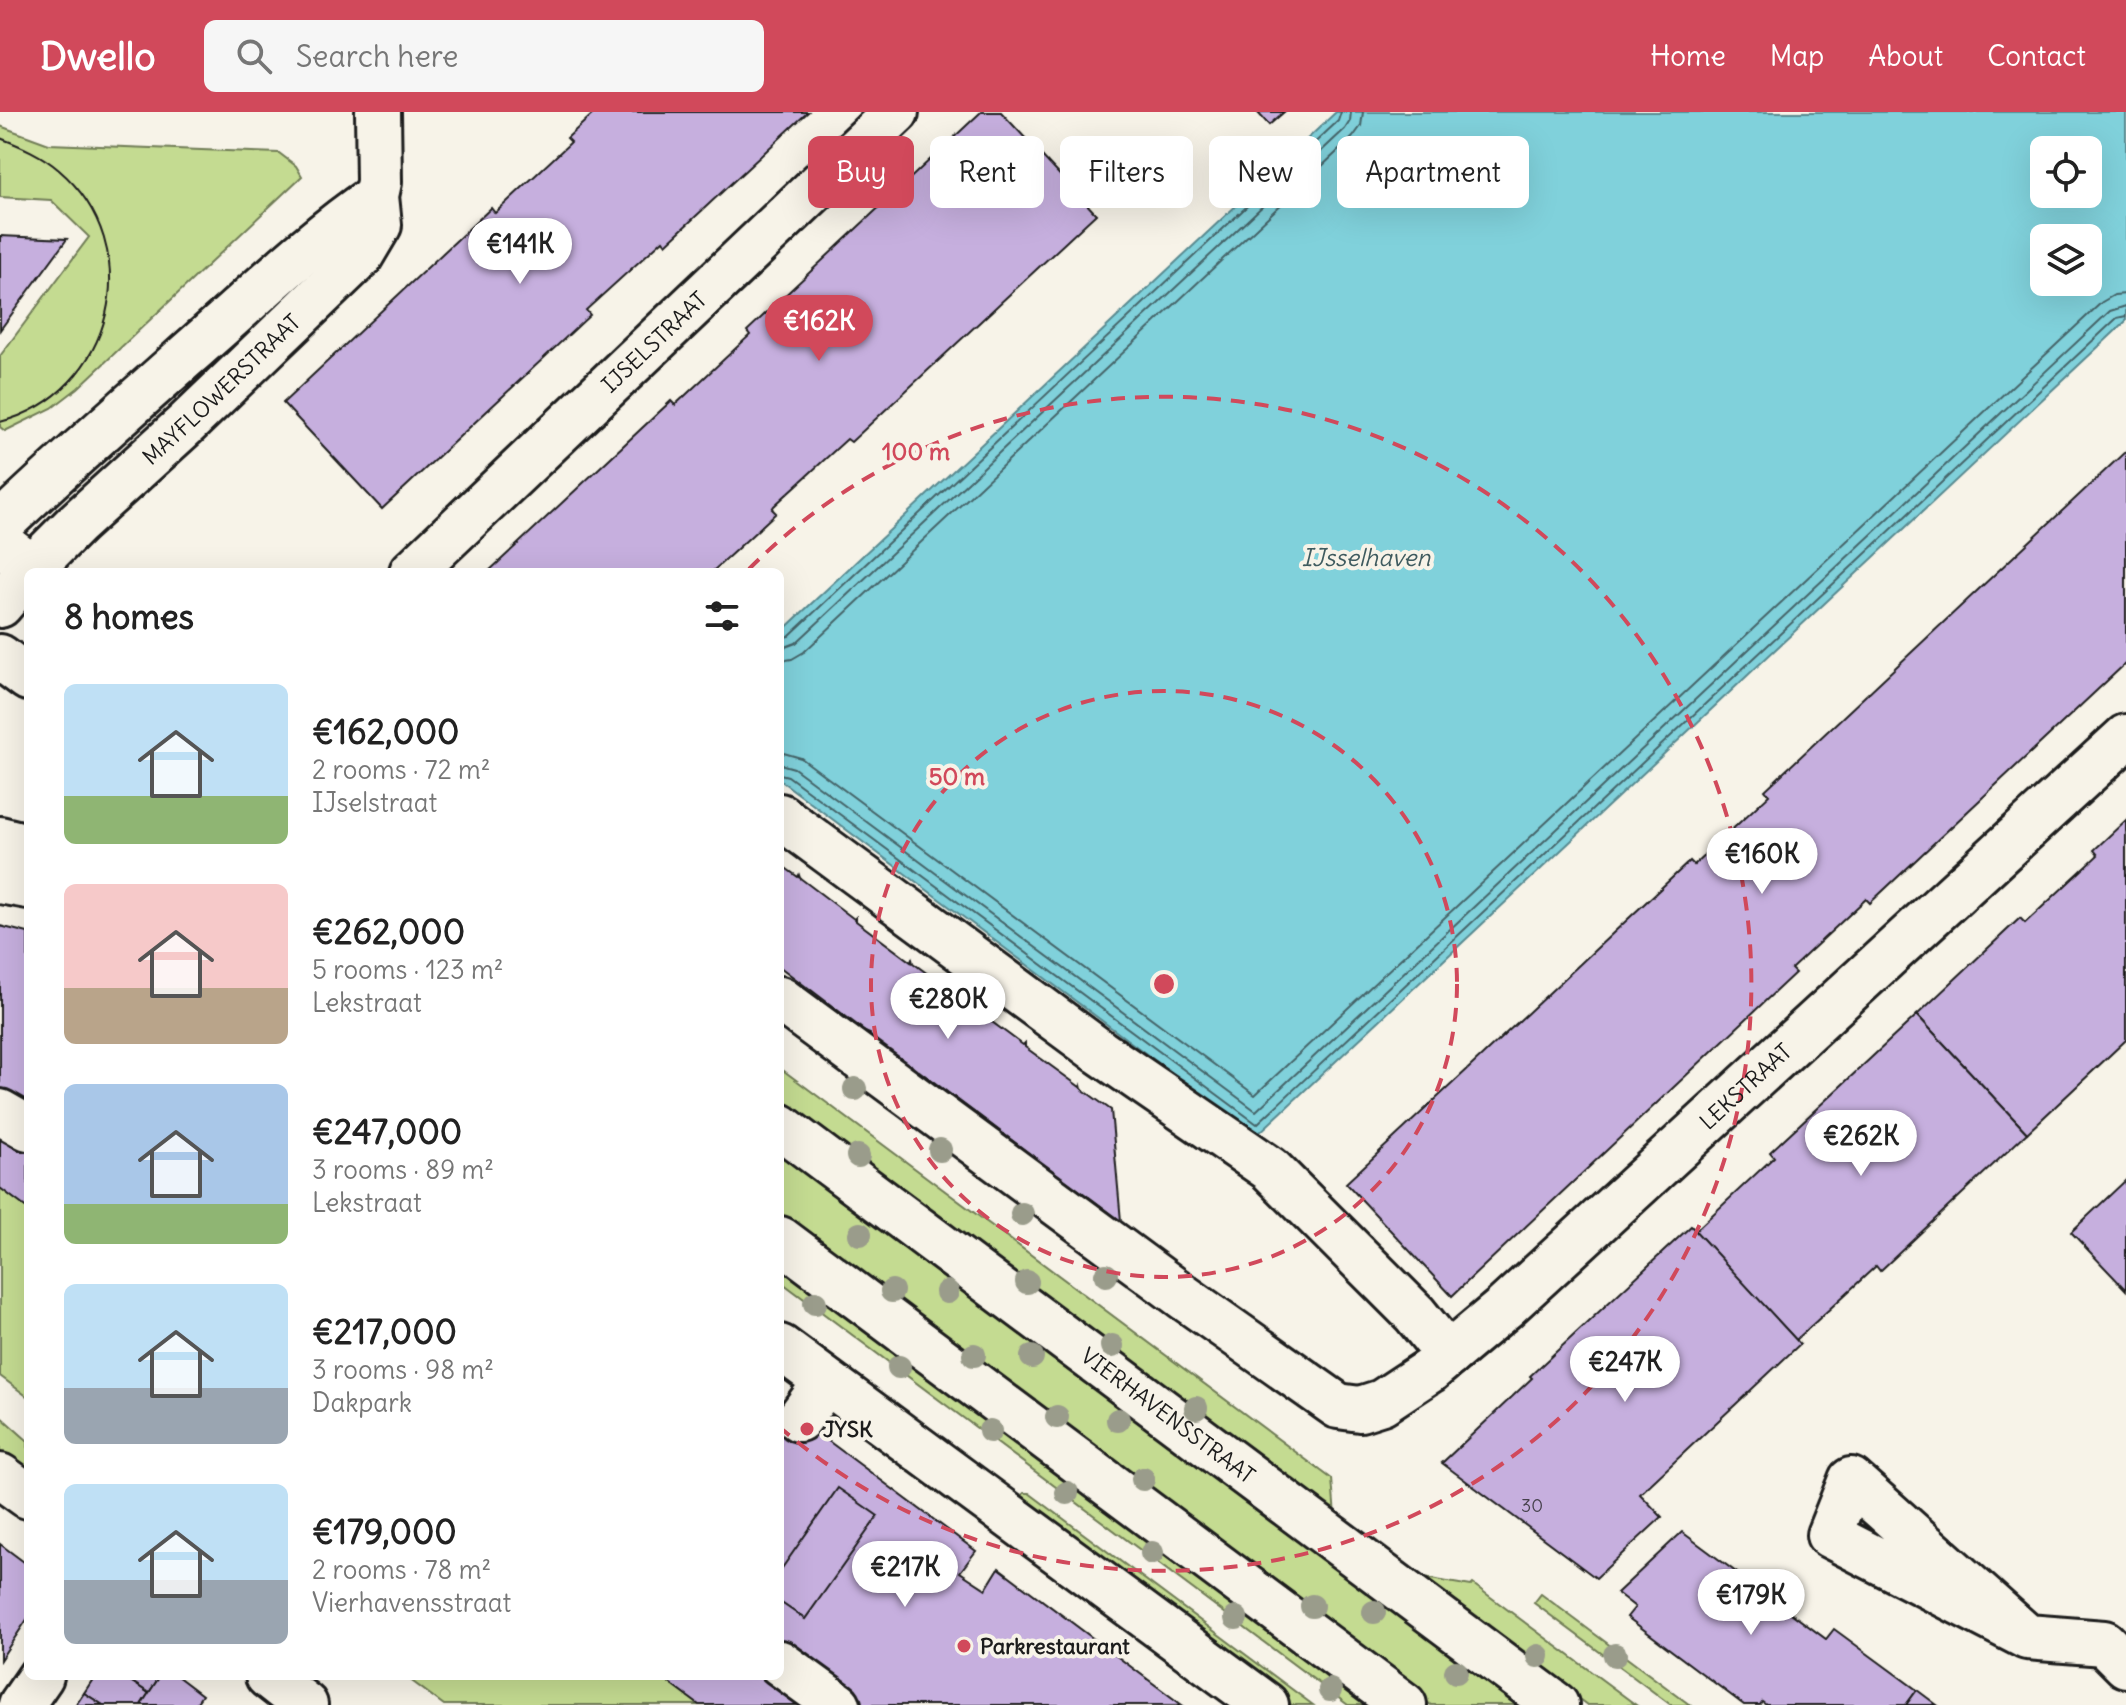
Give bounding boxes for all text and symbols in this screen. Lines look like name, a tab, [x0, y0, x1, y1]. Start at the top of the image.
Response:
search box	[204, 20, 764, 92]
text: Dwello	[40, 33, 156, 80]
icon: search	[232, 34, 276, 78]
text: Search here	[296, 37, 458, 75]
text: Home	[1650, 38, 1726, 74]
text: Map	[1770, 38, 1824, 74]
text: About	[1868, 38, 1943, 74]
text: Contact	[1987, 38, 2086, 74]
chip: Buy	[808, 136, 914, 208]
chip: Rent	[930, 136, 1044, 208]
chip: Filters	[1060, 136, 1193, 208]
chip: New	[1209, 136, 1321, 208]
chip: Apartment	[1337, 136, 1529, 208]
map controls	[2030, 136, 2102, 296]
button: locate	[2030, 136, 2102, 208]
pin: €141K	[464, 218, 576, 286]
button: layers	[2030, 224, 2102, 296]
text: €141K	[486, 227, 554, 260]
street label: IJSELSTRAAT	[596, 285, 713, 398]
pin: €162K	[763, 295, 875, 363]
text: €162K	[783, 304, 855, 337]
street label: MAYFLOWERSTRAAT	[137, 308, 306, 471]
text: 100 m	[882, 436, 950, 466]
water label: IJsselhaven	[1302, 542, 1431, 572]
icon: filters	[700, 594, 744, 638]
text: 8 homes	[64, 595, 194, 638]
text: €162,000	[312, 710, 460, 753]
icon: home	[128, 716, 224, 812]
text: 2 rooms · 72 m²	[312, 753, 491, 786]
text: 50 m	[929, 761, 985, 791]
text: IJselstraat	[312, 786, 437, 819]
pin: €160K	[1706, 828, 1818, 896]
text: €160K	[1725, 837, 1799, 870]
text: €262,000	[312, 910, 465, 953]
icon: home	[128, 916, 224, 1012]
text: 5 rooms · 123 m²	[312, 953, 504, 986]
centre of rings	[1150, 970, 1178, 998]
pin: €280K	[892, 973, 1004, 1041]
text: €280K	[908, 982, 988, 1015]
text: Lekstraat	[312, 986, 422, 1019]
street label: LEKSTRAAT	[1694, 1037, 1797, 1136]
text: €247,000	[312, 1110, 462, 1153]
pin: €262K	[1805, 1110, 1917, 1178]
icon: home	[128, 1116, 224, 1212]
text: €262K	[1823, 1119, 1899, 1152]
text: 3 rooms · 89 m²	[312, 1153, 494, 1186]
text: Lekstraat	[312, 1186, 422, 1219]
text: €217,000	[312, 1310, 457, 1353]
icon: home	[128, 1316, 224, 1412]
pin: €247K	[1569, 1336, 1681, 1404]
street label: VIERHAVENSSTRAAT	[1075, 1341, 1261, 1490]
text: €247K	[1588, 1345, 1662, 1378]
text: 3 rooms · 98 m²	[312, 1353, 494, 1386]
text: Dakpark	[312, 1386, 412, 1419]
place label: JYSK	[823, 1415, 873, 1443]
marker: JYSK	[798, 1420, 816, 1438]
house number: 30	[1521, 1494, 1543, 1517]
text: €179,000	[312, 1510, 457, 1553]
icon: home	[128, 1516, 224, 1612]
pin: €217K	[849, 1541, 961, 1609]
text: €217K	[870, 1550, 940, 1583]
text: 2 rooms · 78 m²	[312, 1553, 491, 1586]
pin: €179K	[1695, 1569, 1807, 1637]
text: €179K	[1716, 1578, 1786, 1611]
text: Vierhavensstraat	[312, 1586, 511, 1619]
place label: Parkrestaurant	[980, 1632, 1130, 1660]
marker: Parkrestaurant	[955, 1637, 973, 1655]

